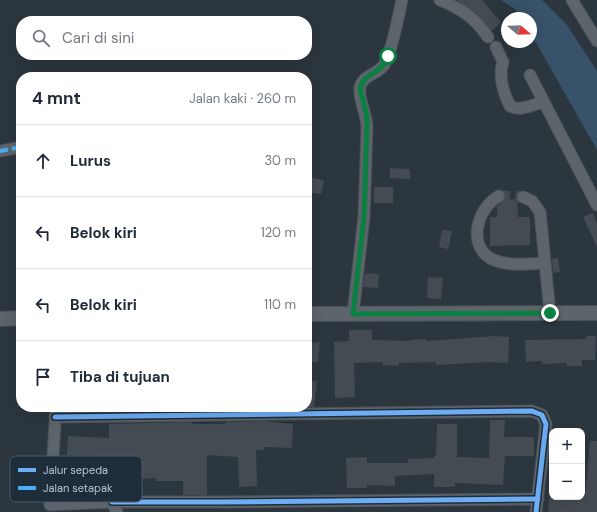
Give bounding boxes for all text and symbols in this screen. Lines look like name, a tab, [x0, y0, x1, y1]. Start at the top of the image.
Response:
north arrow	[501, 12, 537, 48]
search box	[16, 16, 312, 60]
icon: search	[30, 27, 52, 49]
text: Cari di sini	[62, 28, 134, 48]
route start	[379, 47, 397, 65]
text: 4 mnt	[32, 87, 81, 109]
text: Jalan kaki · 260 m	[189, 90, 296, 107]
icon: ahead	[32, 150, 54, 172]
text: Lurus	[70, 151, 111, 171]
text: 30 m	[264, 152, 296, 169]
icon: left	[32, 222, 54, 244]
text: Belok kiri	[70, 223, 137, 243]
text: 120 m	[261, 224, 296, 241]
icon: left	[32, 294, 54, 316]
text: Belok kiri	[70, 295, 137, 315]
text: 110 m	[264, 296, 296, 313]
route end	[541, 304, 559, 322]
icon: arrive	[32, 366, 54, 388]
text: Tiba di tujuan	[70, 367, 170, 387]
map controls	[549, 428, 585, 500]
button: +	[549, 428, 585, 464]
legend	[10, 456, 142, 502]
text: Jalur sepeda	[43, 463, 108, 477]
button: −	[549, 464, 585, 500]
text: Jalan setapak	[43, 481, 113, 495]

